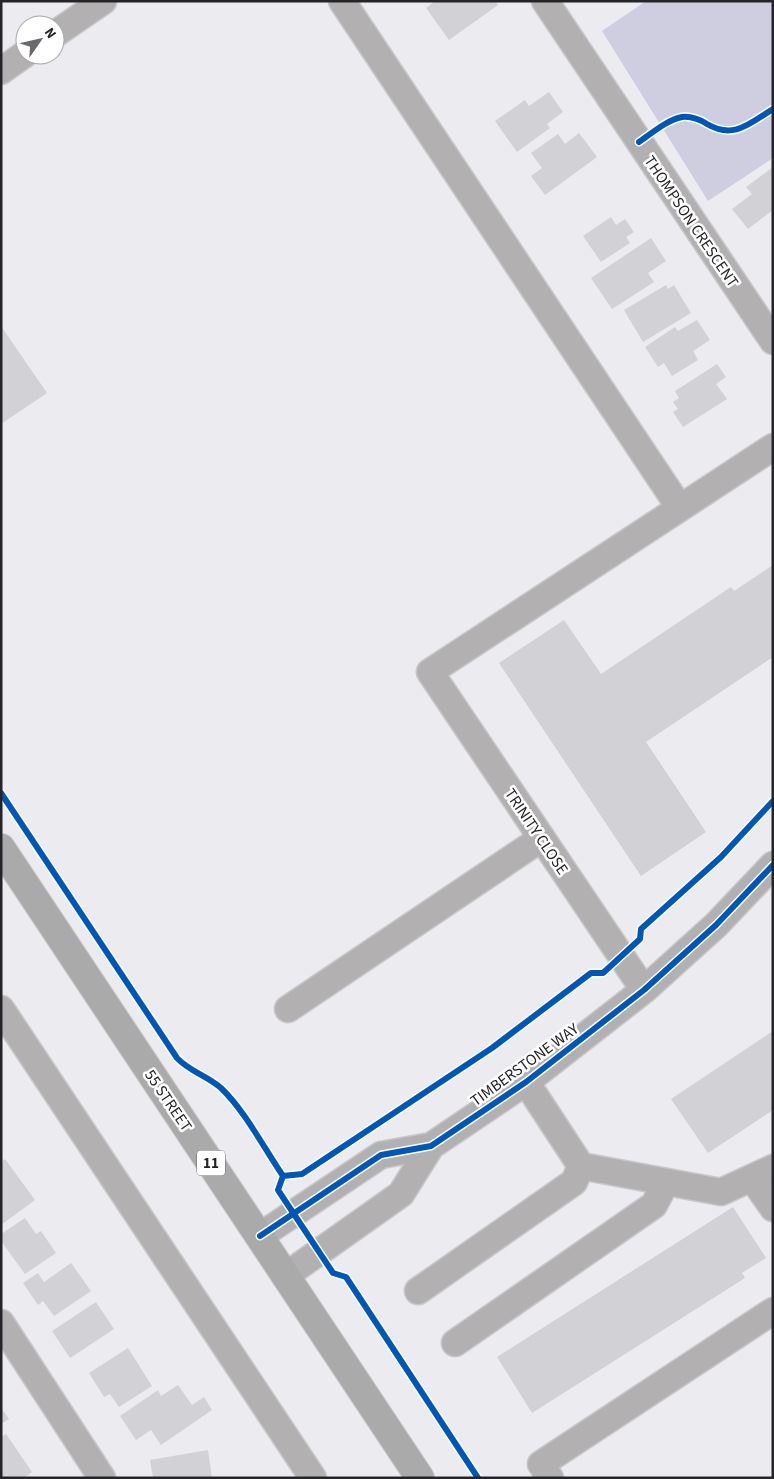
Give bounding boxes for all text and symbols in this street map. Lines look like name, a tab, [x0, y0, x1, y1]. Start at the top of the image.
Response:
north arrow	[15, 15, 65, 65]
text: N	[39, 24, 61, 43]
street label: THOMPSON CRESCENT	[639, 151, 744, 292]
street label: TRINITY CLOSE	[499, 784, 573, 879]
street label: TIMBERSTONE WAY	[466, 1018, 583, 1112]
street label: 55 STREET	[139, 1065, 197, 1136]
road number: 11	[197, 1150, 225, 1176]

